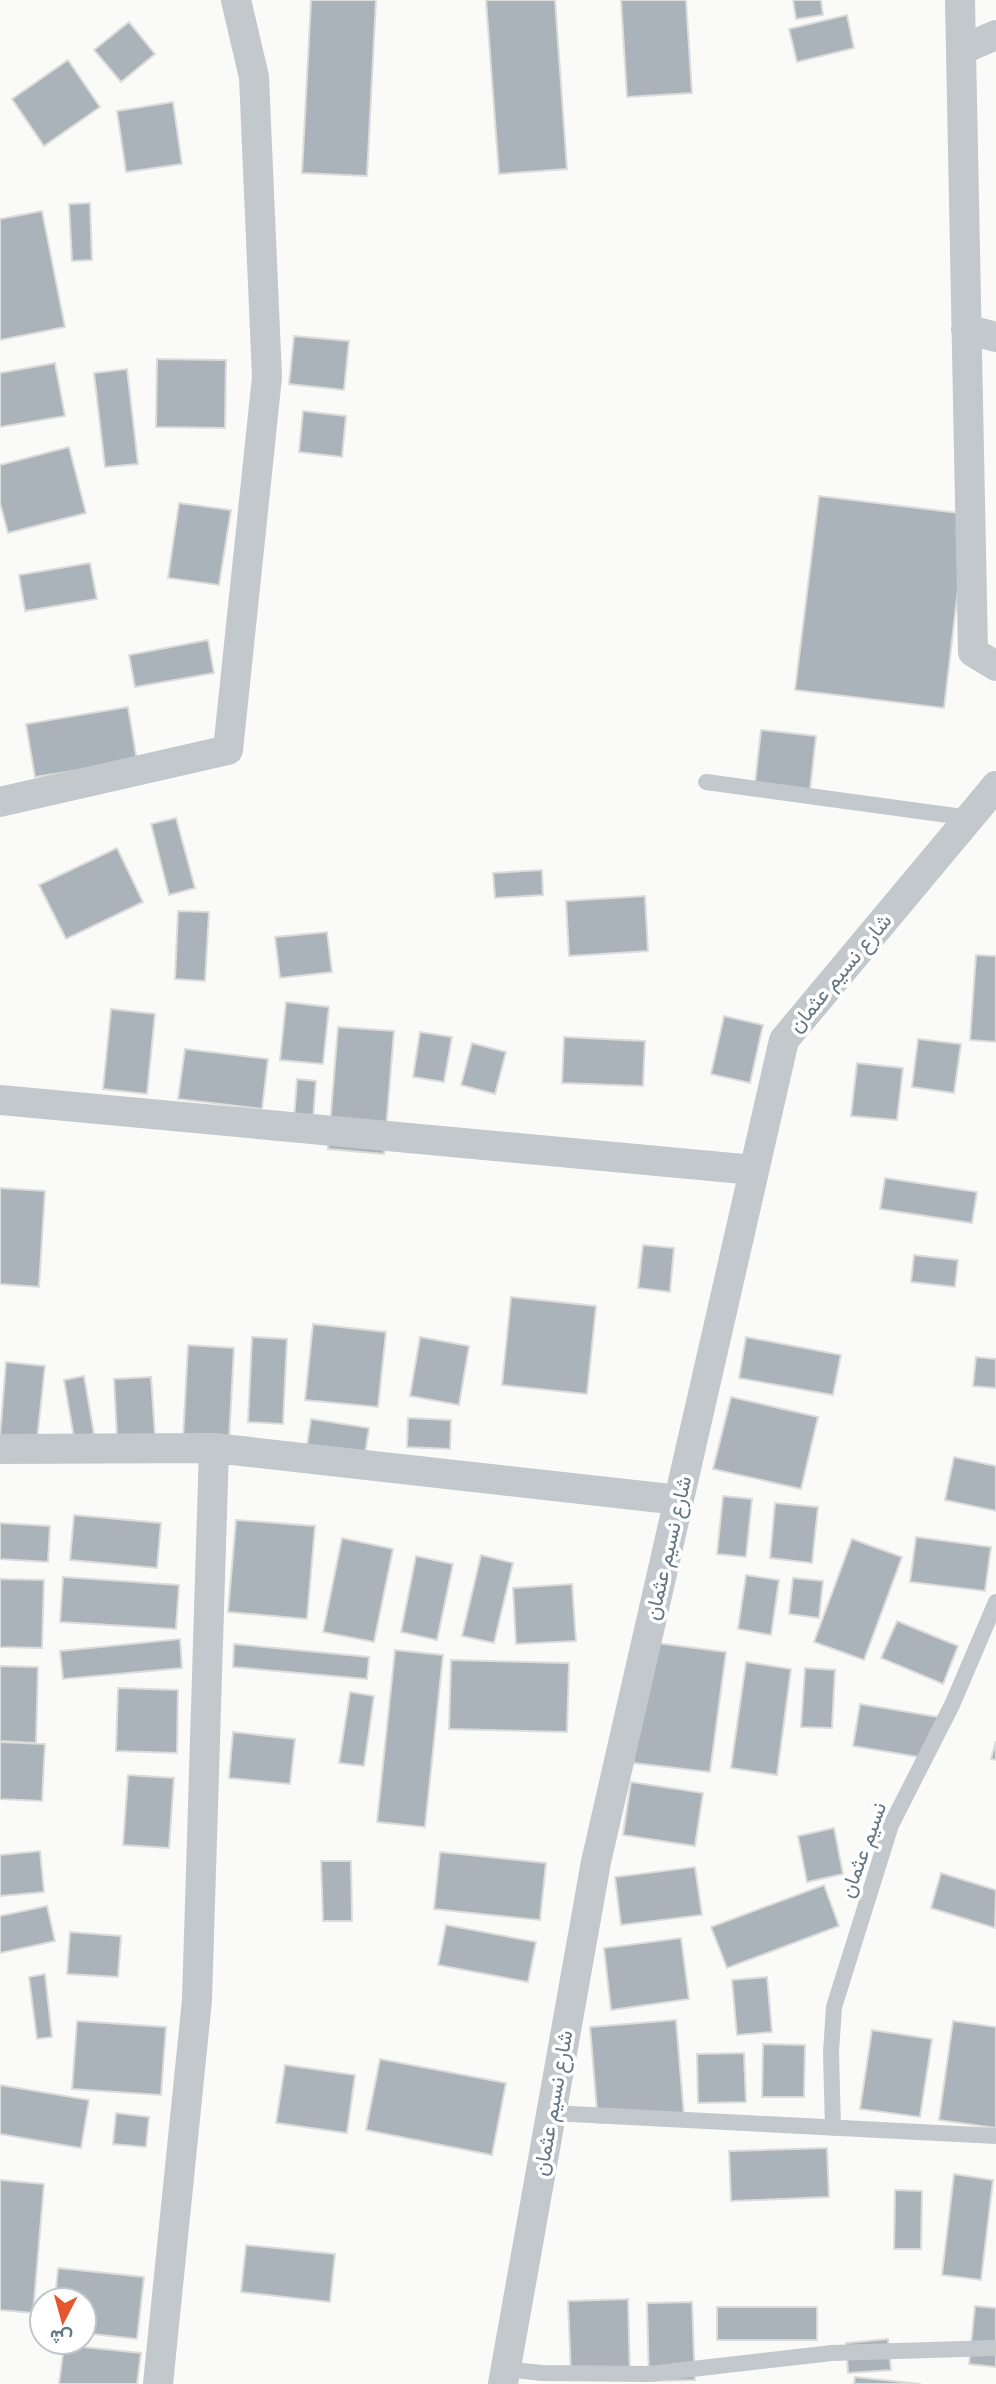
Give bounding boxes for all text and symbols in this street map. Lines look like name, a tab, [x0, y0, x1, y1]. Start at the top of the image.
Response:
street label: شارع نسيم عثمان	[784, 909, 898, 1038]
street label: شارع نسيم عثمان	[640, 1474, 698, 1623]
street label: نسيم عثمان	[835, 1799, 893, 1902]
street label: شارع نسيم عثمان	[528, 2028, 580, 2178]
north arrow	[28, 2286, 98, 2356]
text: ش	[49, 2325, 74, 2349]

